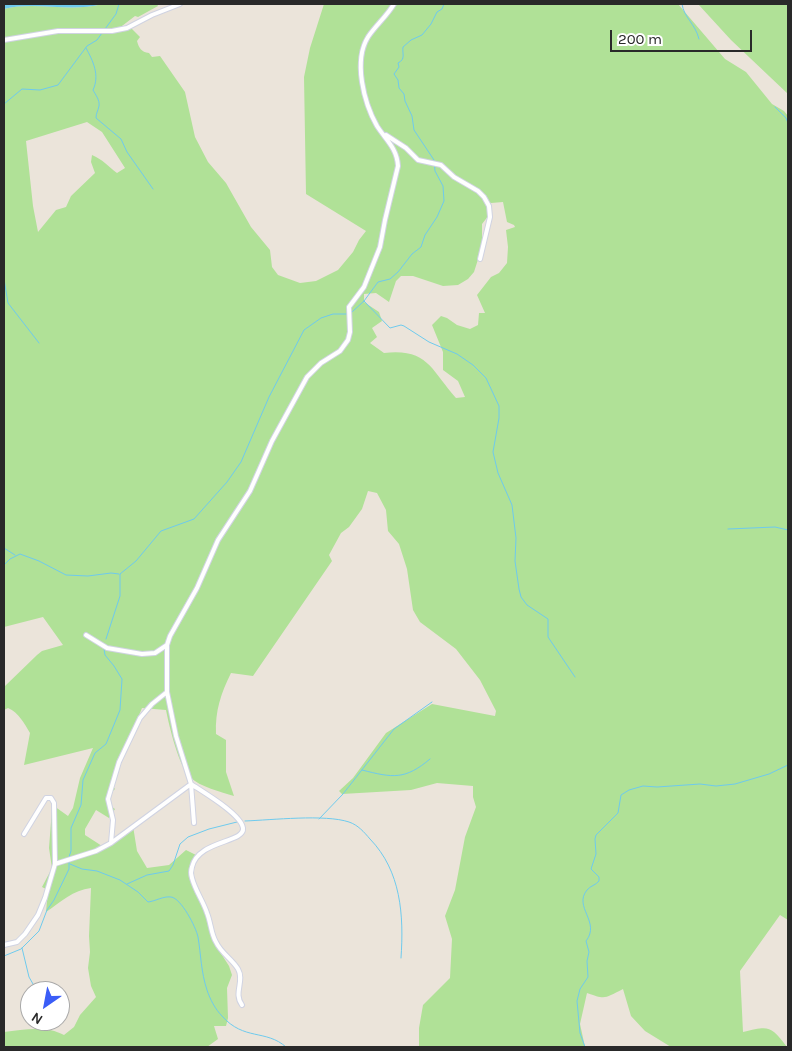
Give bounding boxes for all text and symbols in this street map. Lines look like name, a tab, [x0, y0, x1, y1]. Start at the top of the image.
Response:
scale bar	[612, 20, 754, 52]
text: 200 m	[618, 30, 662, 48]
north arrow	[20, 981, 70, 1031]
text: N	[28, 1008, 46, 1028]

